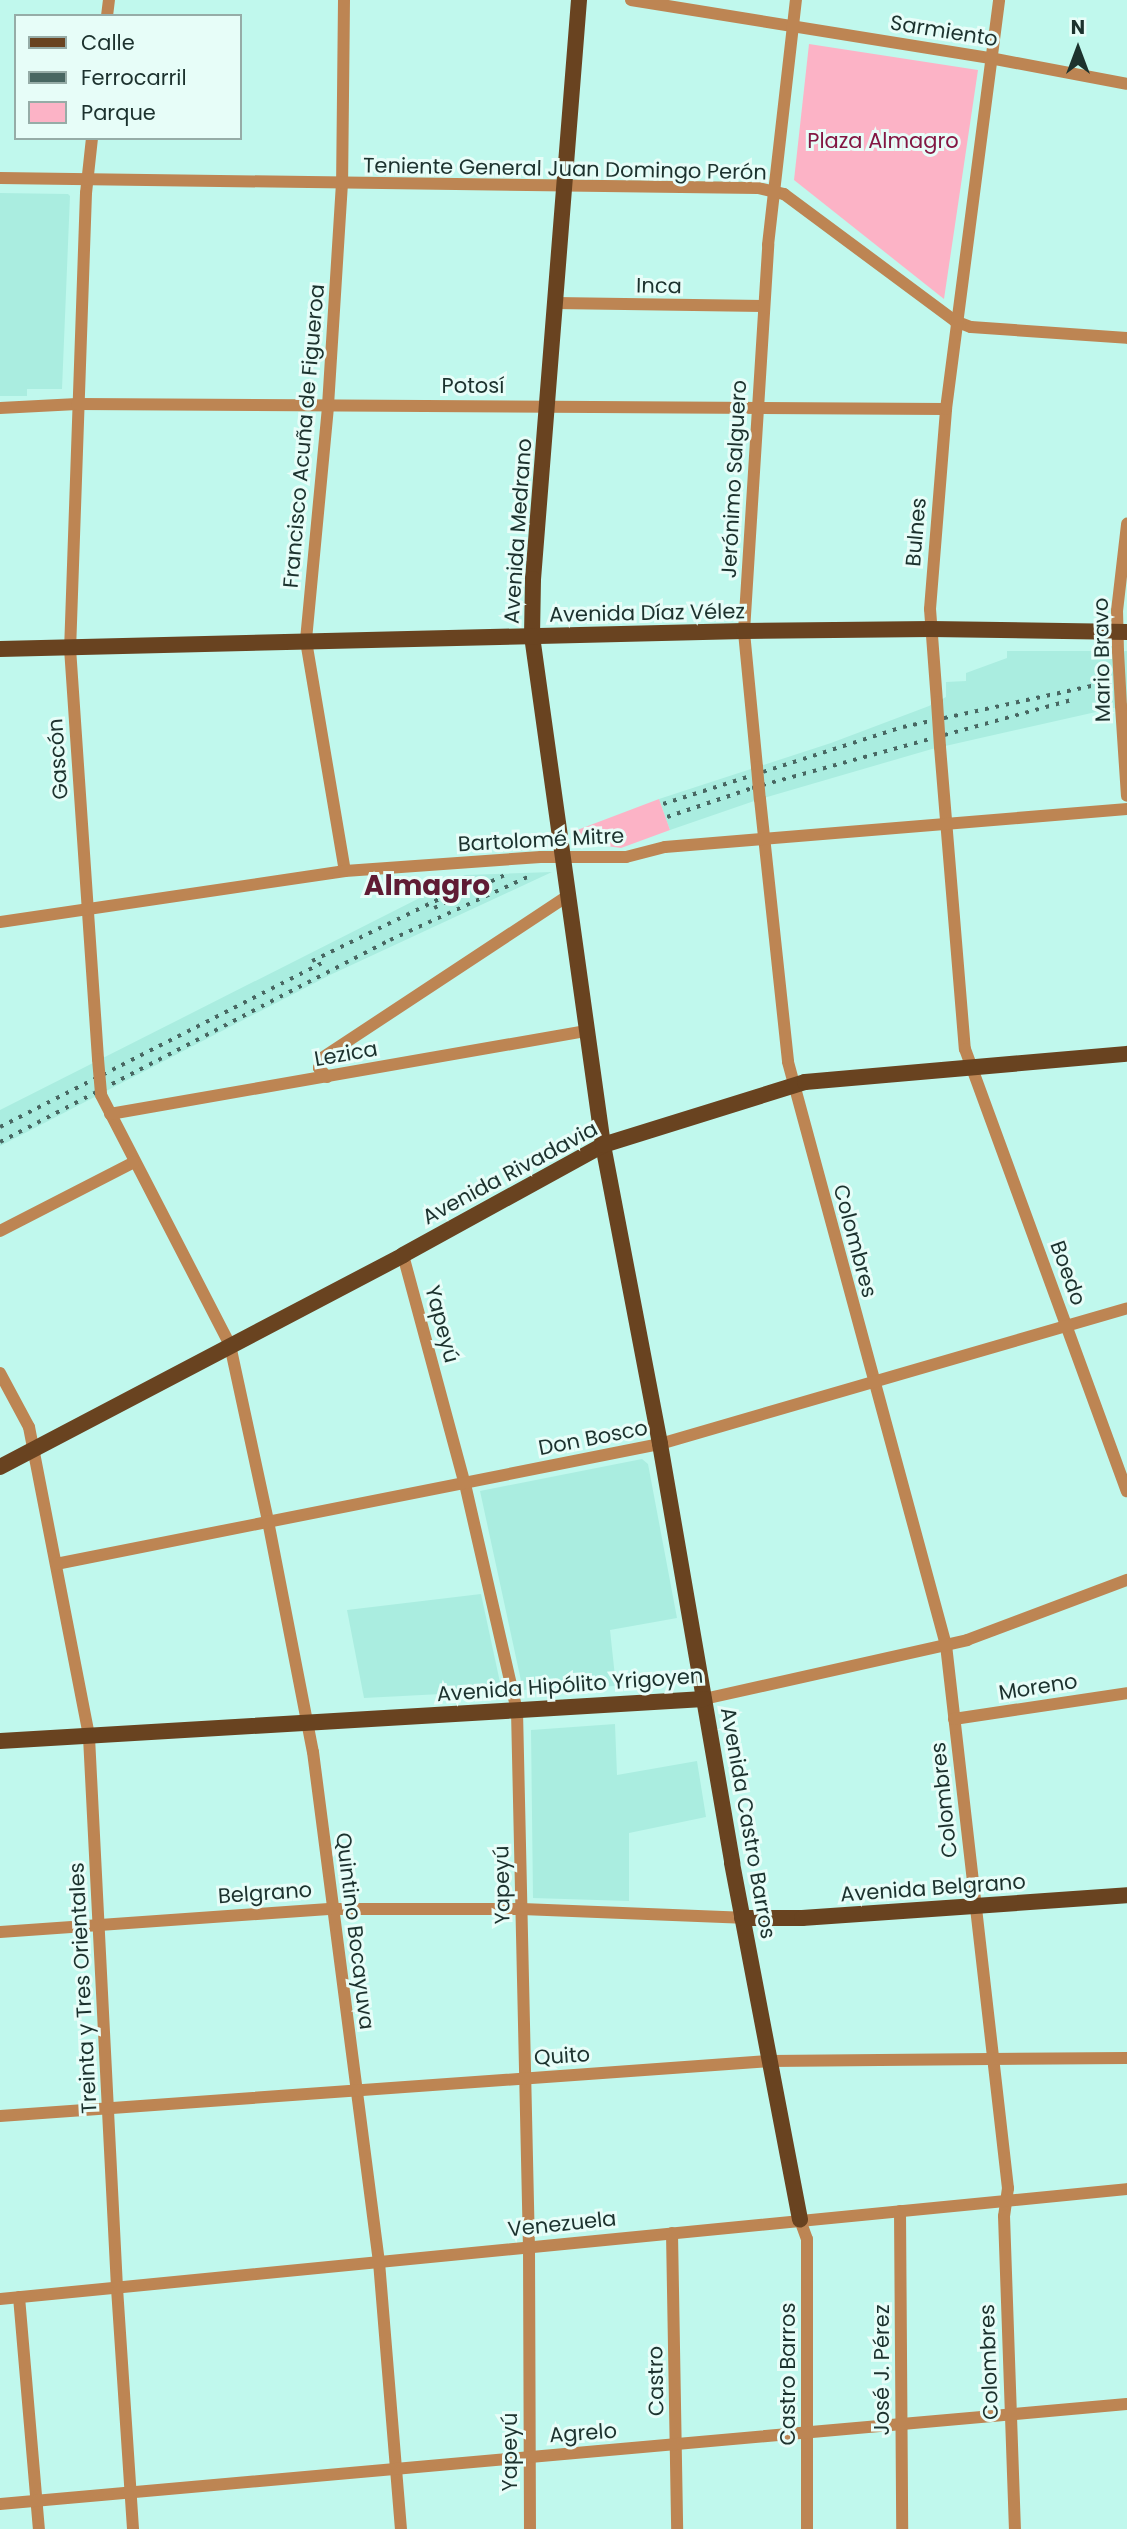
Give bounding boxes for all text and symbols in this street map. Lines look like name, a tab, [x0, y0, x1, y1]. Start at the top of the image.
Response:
street label: Sarmiento	[888, 10, 1000, 52]
legend	[14, 14, 242, 140]
north arrow	[1043, 14, 1113, 84]
text: N	[1071, 14, 1085, 41]
text: Calle	[81, 28, 135, 57]
text: Ferrocarril	[81, 63, 187, 92]
text: Parque	[81, 98, 156, 127]
park label: Plaza Almagro	[807, 128, 959, 154]
street label: Teniente General Juan Domingo Perón	[363, 153, 767, 185]
street label: Inca	[636, 273, 682, 299]
street label: Francisco Acuña de Figueroa	[278, 283, 330, 589]
street label: Potosí	[442, 373, 504, 399]
street label: Jerónimo Salguero	[716, 379, 752, 579]
street label: Avenida Medrano	[499, 437, 537, 625]
street label: Bulnes	[900, 497, 932, 567]
street label: Mario Bravo	[1088, 598, 1116, 722]
street label: Avenida Díaz Vélez	[549, 599, 745, 627]
street label: Gascón	[43, 718, 73, 800]
street label: Bartolomé Mitre	[457, 823, 625, 857]
district label: Almagro	[364, 869, 490, 903]
street label: Lezica	[312, 1036, 380, 1072]
street label: Avenida Rivadavia	[418, 1116, 602, 1230]
street label: Colombres	[828, 1182, 882, 1300]
street label: Boedo	[1045, 1237, 1091, 1309]
street label: Yapeyú	[420, 1283, 464, 1365]
street label: Don Bosco	[536, 1415, 650, 1461]
street label: Avenida Hipólito Yrigoyen	[436, 1663, 704, 1707]
street label: Moreno	[997, 1668, 1079, 1706]
street label: Avenida Castro Barros	[715, 1705, 781, 1941]
street label: Colombres	[925, 1741, 963, 1859]
street label: Quintino Bocayuva	[330, 1831, 380, 2031]
street label: Yapeyú	[489, 1845, 515, 1925]
street label: Treinta y Tres Orientales	[64, 1862, 102, 2114]
street label: Avenida Belgrano	[839, 1869, 1027, 1907]
street label: Belgrano	[217, 1877, 313, 1909]
street label: Quito	[533, 2041, 591, 2071]
street label: Venezuela	[506, 2206, 618, 2242]
street label: Castro Barros	[775, 2302, 801, 2446]
street label: Colombres	[974, 2304, 1004, 2420]
street label: José J. Pérez	[869, 2305, 895, 2435]
street label: Castro	[643, 2346, 669, 2416]
street label: Yapeyú	[497, 2413, 523, 2491]
street label: Agrelo	[548, 2418, 618, 2448]

